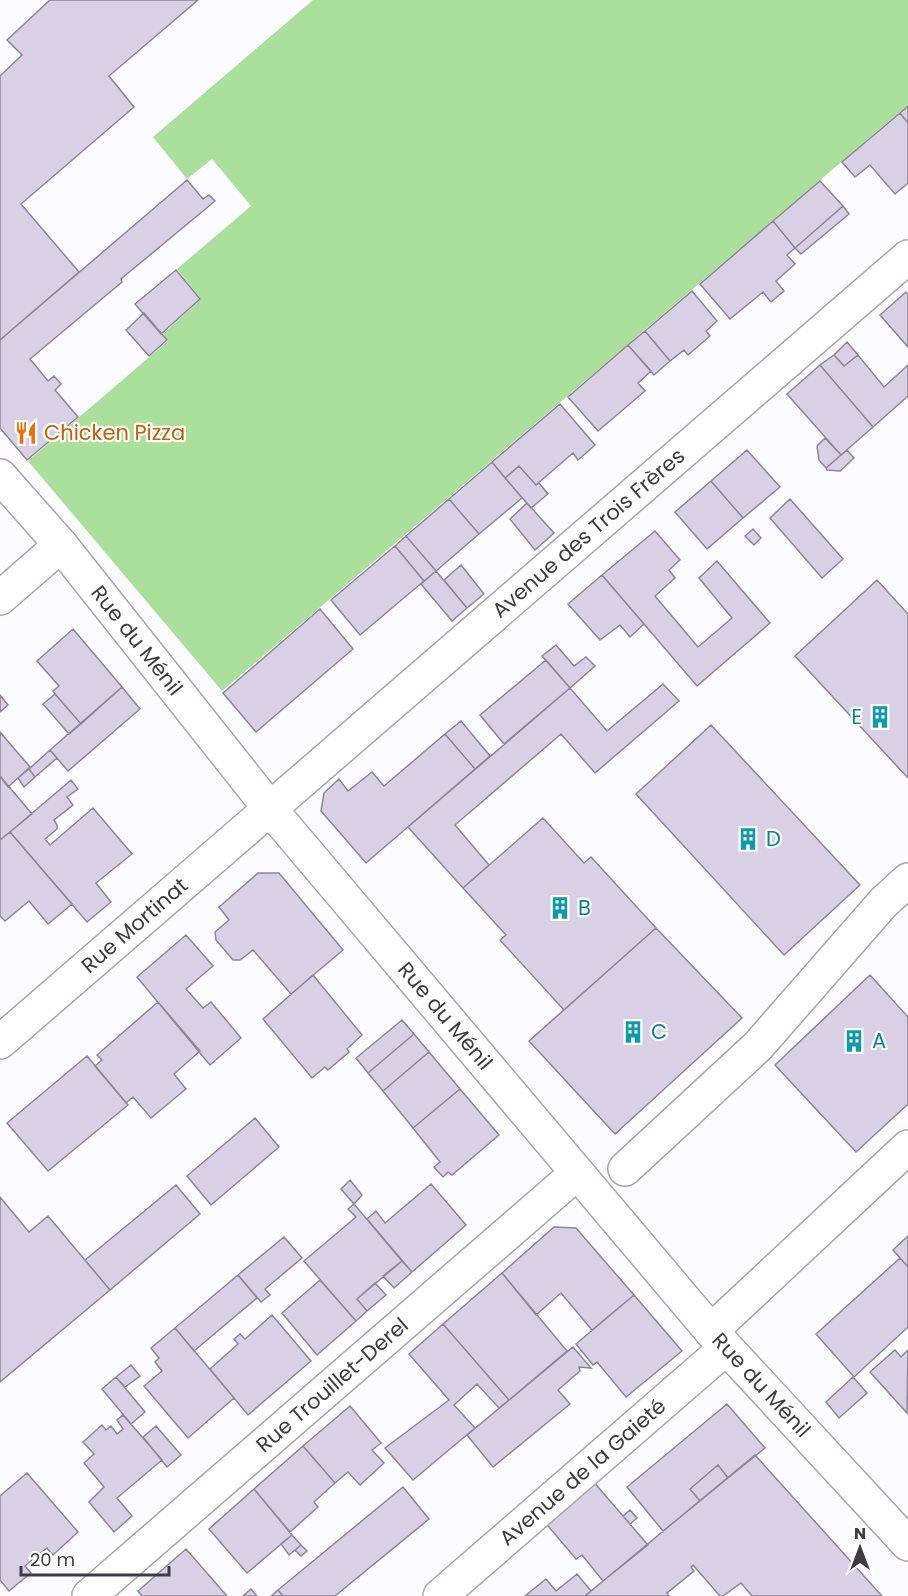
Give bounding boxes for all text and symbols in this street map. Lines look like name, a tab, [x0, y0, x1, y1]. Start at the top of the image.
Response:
place label: Chicken Pizza	[44, 418, 185, 447]
restaurant icon: Chicken Pizza	[13, 420, 39, 446]
street label: Avenue des Trois Frères	[486, 441, 691, 624]
street label: Rue du Ménil	[84, 579, 190, 701]
place label: E	[851, 702, 862, 731]
building icon: E	[867, 704, 893, 730]
place label: D	[766, 824, 781, 853]
building icon: D	[735, 826, 761, 852]
street label: Rue Mortinat	[75, 871, 194, 979]
place label: B	[578, 893, 591, 922]
building icon: B	[547, 895, 573, 921]
street label: Rue du Ménil	[391, 956, 499, 1076]
place label: C	[651, 1017, 667, 1046]
building icon: C	[620, 1019, 646, 1045]
place label: A	[872, 1026, 886, 1055]
building icon: A	[841, 1028, 867, 1054]
street label: Rue Trouillet-Derel	[250, 1311, 414, 1459]
street label: Rue du Ménil	[706, 1326, 817, 1444]
street label: Avenue de la Gaieté	[493, 1391, 672, 1552]
north arrow	[830, 1518, 890, 1578]
text: N	[854, 1522, 866, 1545]
scale bar	[21, 1539, 170, 1577]
text: 20 m	[30, 1547, 75, 1572]

